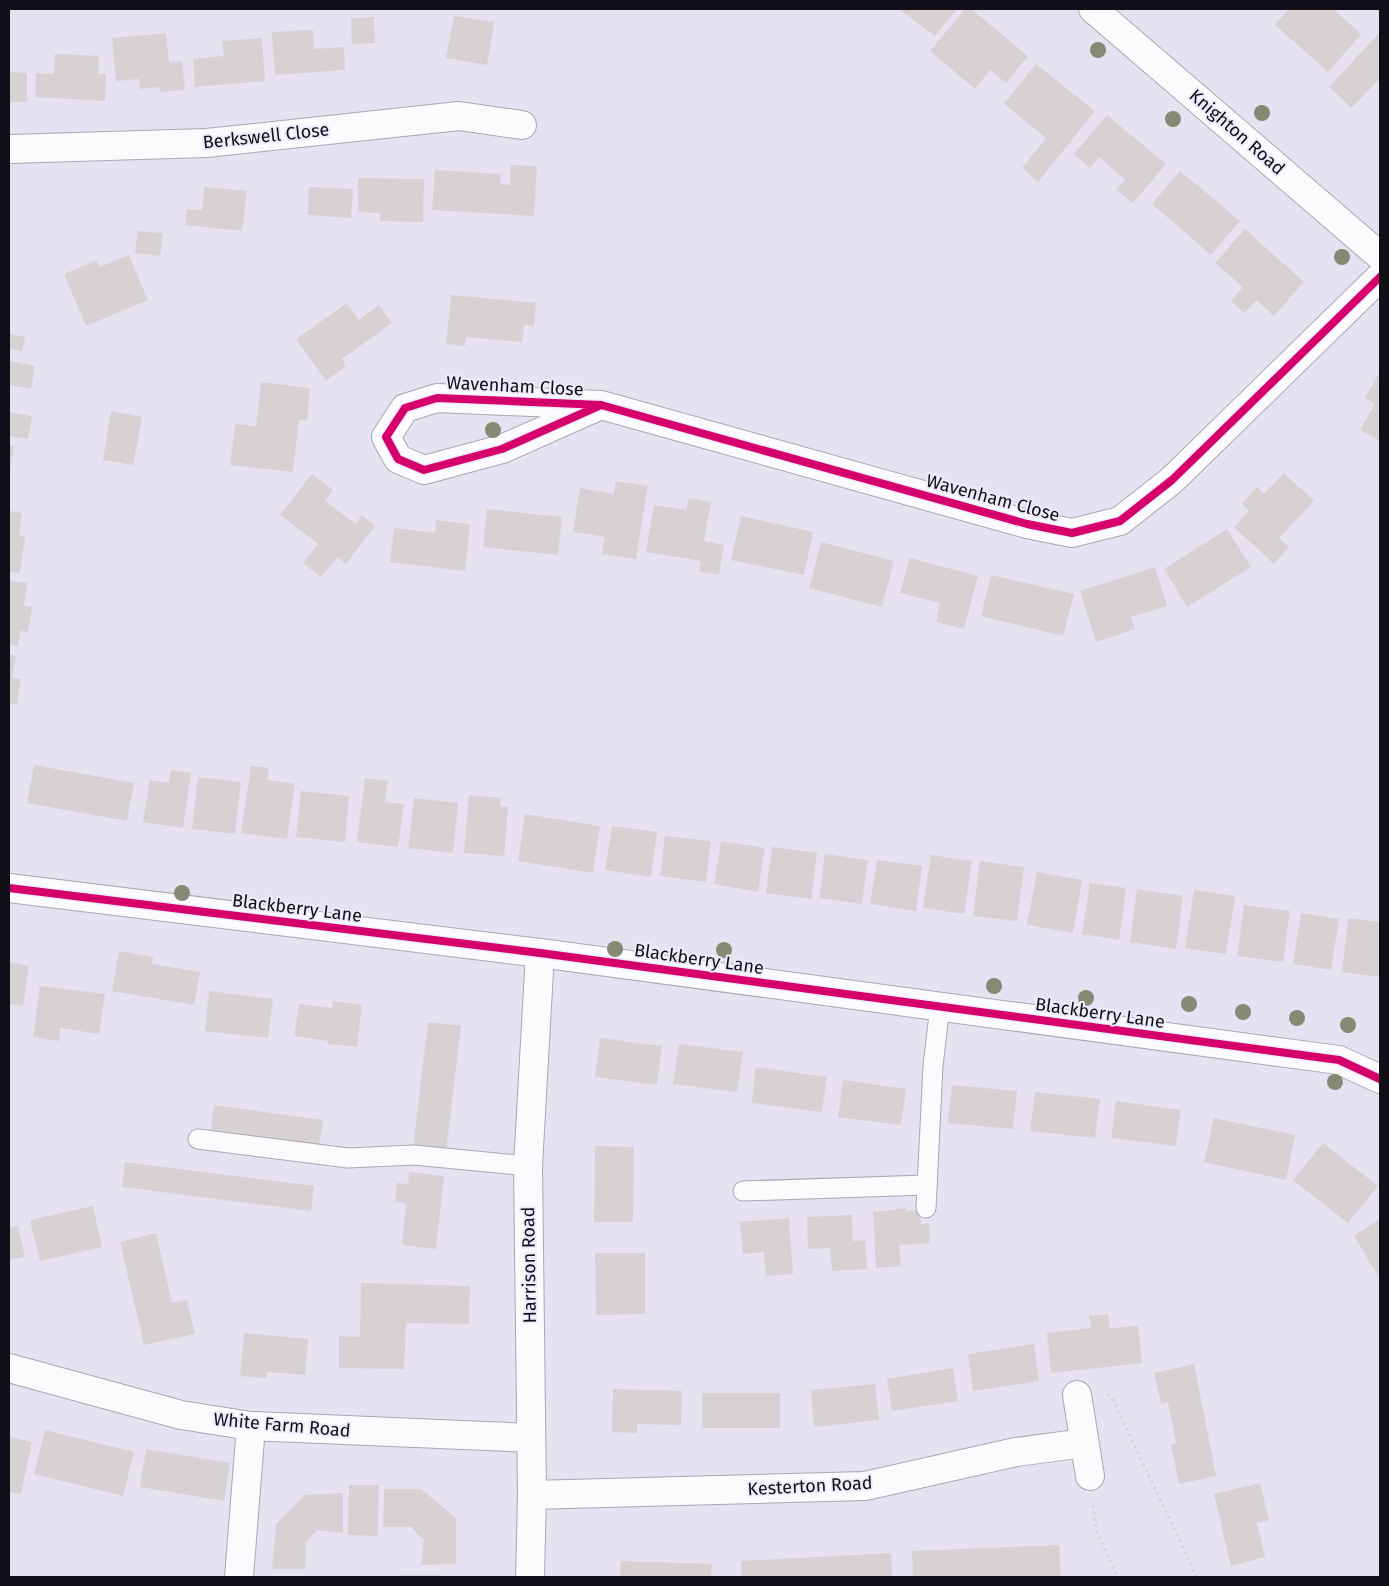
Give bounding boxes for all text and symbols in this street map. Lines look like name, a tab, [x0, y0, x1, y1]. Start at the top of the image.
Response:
street label: Knighton Road	[1185, 84, 1289, 180]
street label: Berkswell Close	[202, 118, 330, 154]
street label: Wavenham Close	[446, 371, 584, 401]
street label: Wavenham Close	[924, 470, 1062, 526]
street label: Blackberry Lane	[231, 889, 363, 927]
street label: Blackberry Lane	[633, 939, 765, 979]
street label: Blackberry Lane	[1034, 993, 1166, 1033]
street label: Harrison Road	[517, 1206, 541, 1324]
street label: White Farm Road	[213, 1408, 351, 1442]
street label: Kesterton Road	[747, 1472, 873, 1500]

